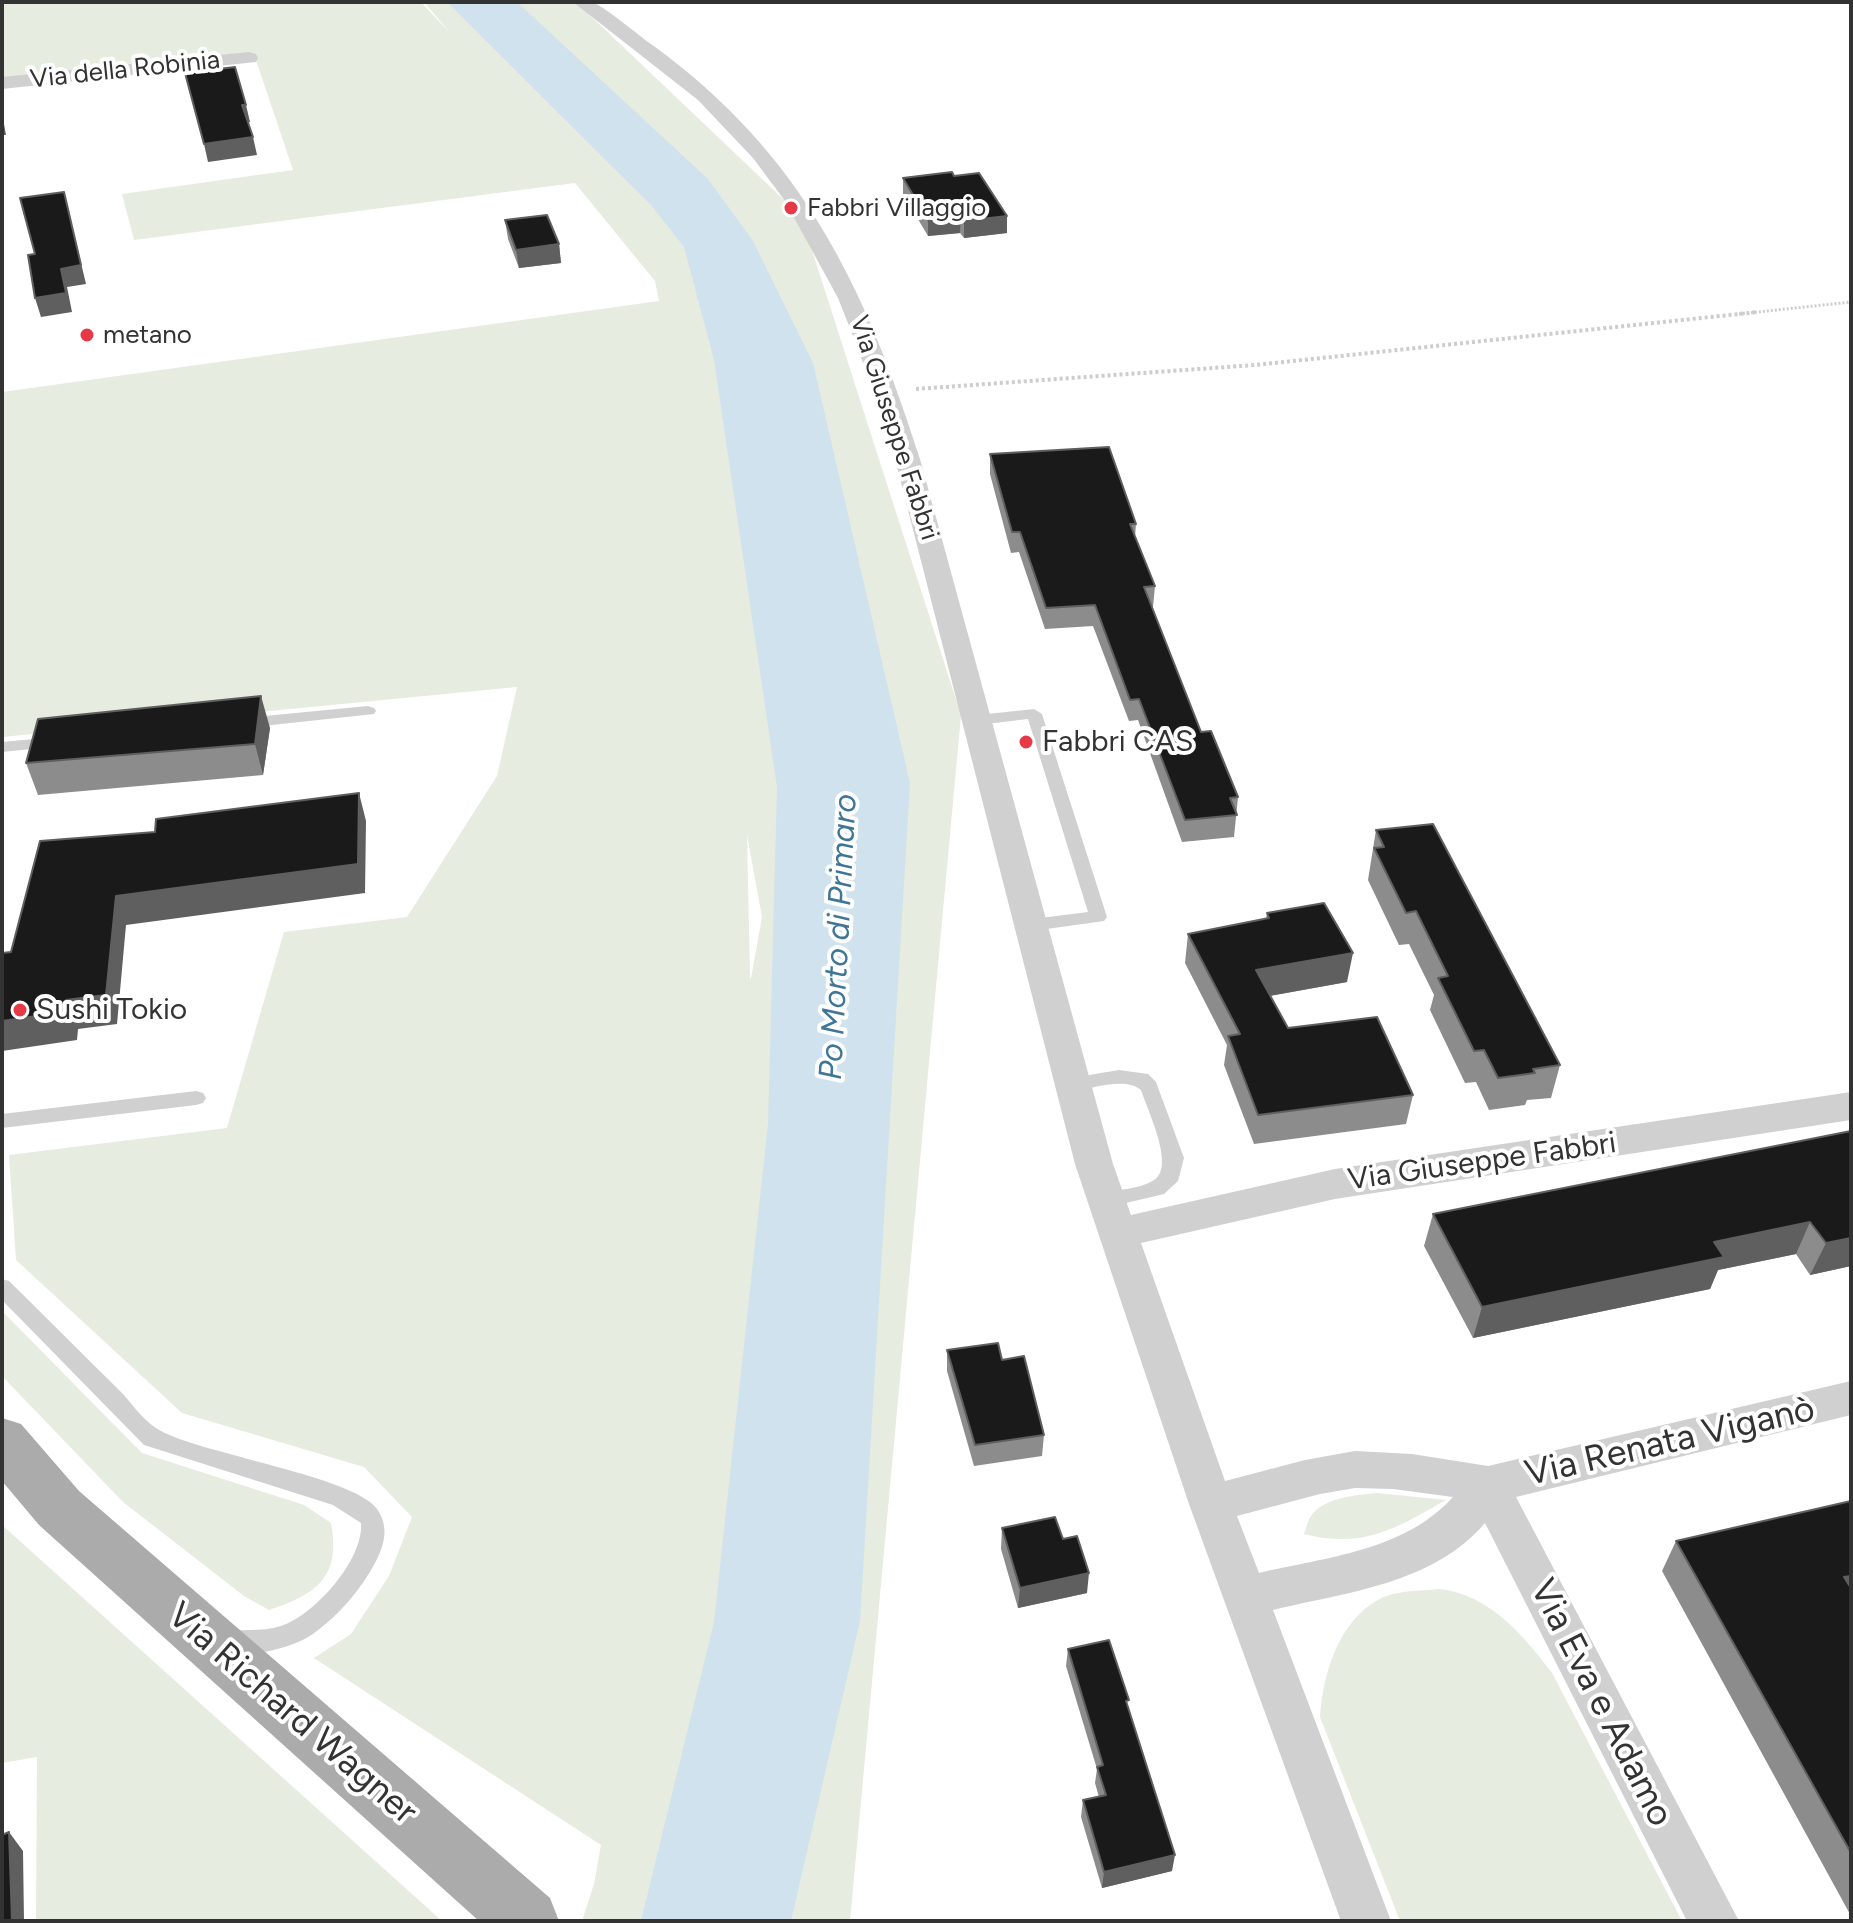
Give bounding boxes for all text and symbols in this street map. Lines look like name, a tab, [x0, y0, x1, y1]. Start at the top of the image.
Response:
street label: Via della Robinia	[29, 45, 221, 95]
place label: Fabbri Villaggio	[807, 192, 986, 224]
marker: Fabbri Villaggio	[782, 199, 800, 217]
street label: Via Giuseppe Fabbri	[843, 312, 945, 544]
place label: metano	[103, 319, 192, 351]
marker: metano	[78, 326, 96, 344]
place label: Fabbri CAS	[1042, 724, 1193, 760]
marker: Fabbri CAS	[1017, 733, 1035, 751]
water label: Po Morto di Primaro	[812, 793, 866, 1081]
place label: Sushi Tokio	[36, 992, 187, 1028]
marker: Sushi Tokio	[11, 1001, 29, 1019]
street label: Via Giuseppe Fabbri	[1346, 1125, 1618, 1199]
street label: Via Renata Viganò	[1521, 1388, 1819, 1496]
street label: Via Eva e Adamo	[1520, 1572, 1682, 1834]
street label: Via Richard Wagner	[159, 1594, 425, 1834]

